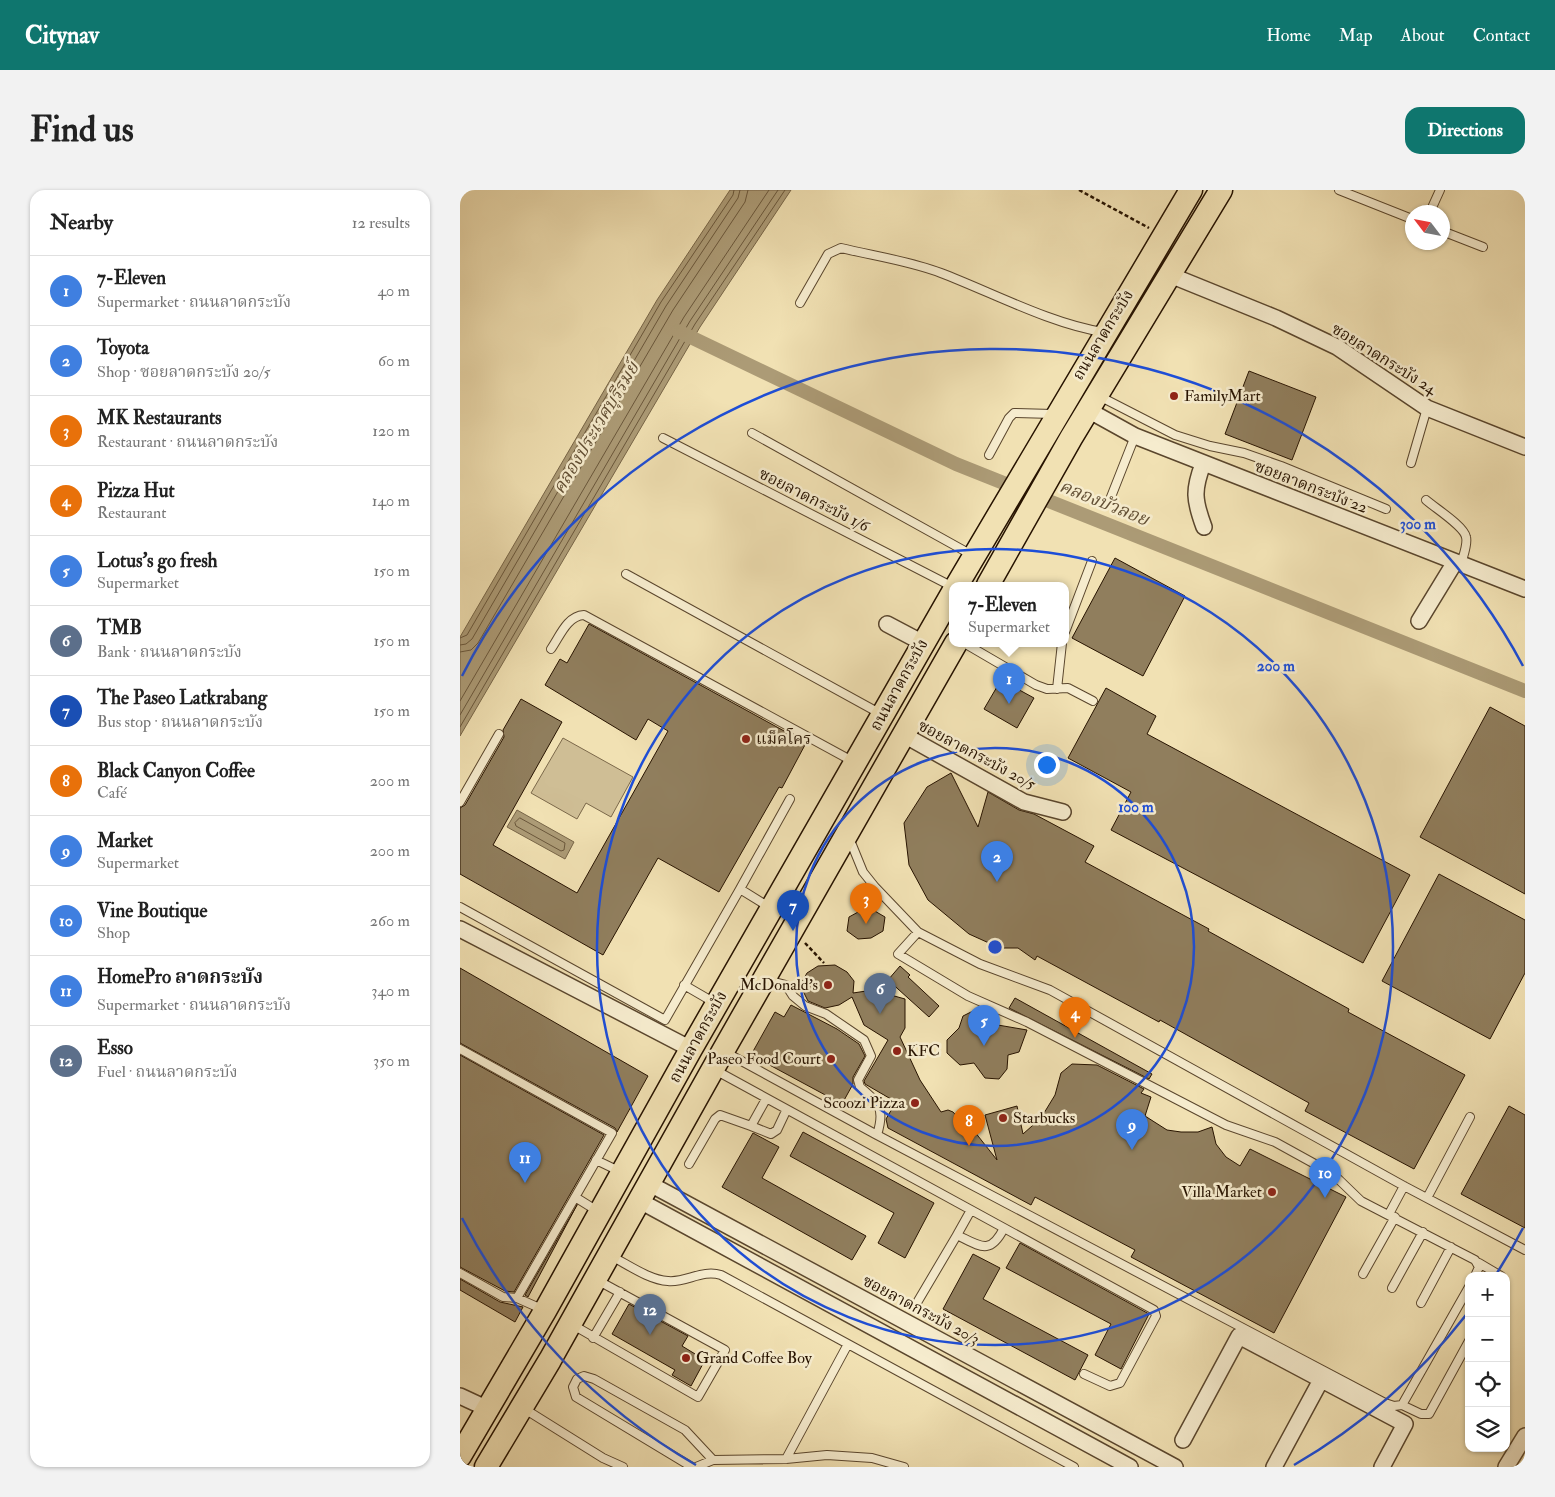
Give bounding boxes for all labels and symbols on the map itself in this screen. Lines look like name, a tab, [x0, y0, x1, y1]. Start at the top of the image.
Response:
north arrow	[1405, 205, 1450, 250]
street label: ถนนลาดกระบัง	[1068, 286, 1138, 384]
street label: ซอยลาดกระบัง 24	[1328, 319, 1441, 400]
water label: คลองประเวศบุรีรมย์	[548, 355, 646, 498]
place label: FamilyMart	[1184, 386, 1261, 406]
marker: FamilyMart	[1168, 390, 1180, 402]
street label: ซอยลาดกระบัง 22	[1252, 456, 1370, 518]
street label: ซอยลาดกระบัง 1/6	[756, 464, 873, 537]
water label: คลองบัวลอย	[1056, 475, 1153, 532]
text: 300 m	[1400, 515, 1436, 534]
street label: ถนนลาดกระบัง	[866, 636, 932, 734]
text: 200 m	[1257, 657, 1295, 676]
pin: 1	[993, 663, 1025, 704]
street label: ซอยลาดกระบัง 20/5	[915, 716, 1039, 794]
place label: แม็คโคร	[756, 728, 811, 749]
marker: แม็คโคร	[740, 733, 752, 745]
your location	[1034, 752, 1060, 778]
text: 100 m	[1118, 798, 1154, 817]
pin: 2	[981, 841, 1013, 882]
pin: 3	[850, 883, 882, 924]
pin: 7	[777, 890, 809, 931]
centre of rings	[986, 938, 1004, 956]
pin: 6	[864, 973, 896, 1014]
place label: McDonald's	[740, 975, 818, 995]
marker: McDonald's	[822, 979, 834, 991]
street label: ถนนลาดกระบัง	[665, 988, 731, 1086]
pin: 4	[1059, 997, 1091, 1038]
pin: 5	[968, 1005, 1000, 1046]
place label: KFC	[907, 1041, 940, 1061]
marker: KFC	[891, 1045, 903, 1057]
place label: Paseo Food Court	[707, 1049, 821, 1069]
marker: Paseo Food Court	[825, 1053, 837, 1065]
place label: Scoozi Pizza	[823, 1093, 905, 1113]
marker: Scoozi Pizza	[909, 1097, 921, 1109]
pin: 8	[953, 1105, 985, 1146]
place label: Starbucks	[1013, 1108, 1075, 1128]
pin: 9	[1116, 1109, 1148, 1150]
marker: Starbucks	[997, 1112, 1009, 1124]
pin: 11	[509, 1142, 541, 1183]
pin: 10	[1309, 1157, 1341, 1198]
place label: Villa Market	[1181, 1182, 1262, 1202]
marker: Villa Market	[1266, 1186, 1278, 1198]
street label: ซอยลาดกระบัง 20/3	[859, 1271, 983, 1349]
pin: 12	[634, 1294, 666, 1335]
place label: Grand Coffee Boy	[696, 1348, 813, 1368]
marker: Grand Coffee Boy	[680, 1352, 692, 1364]

